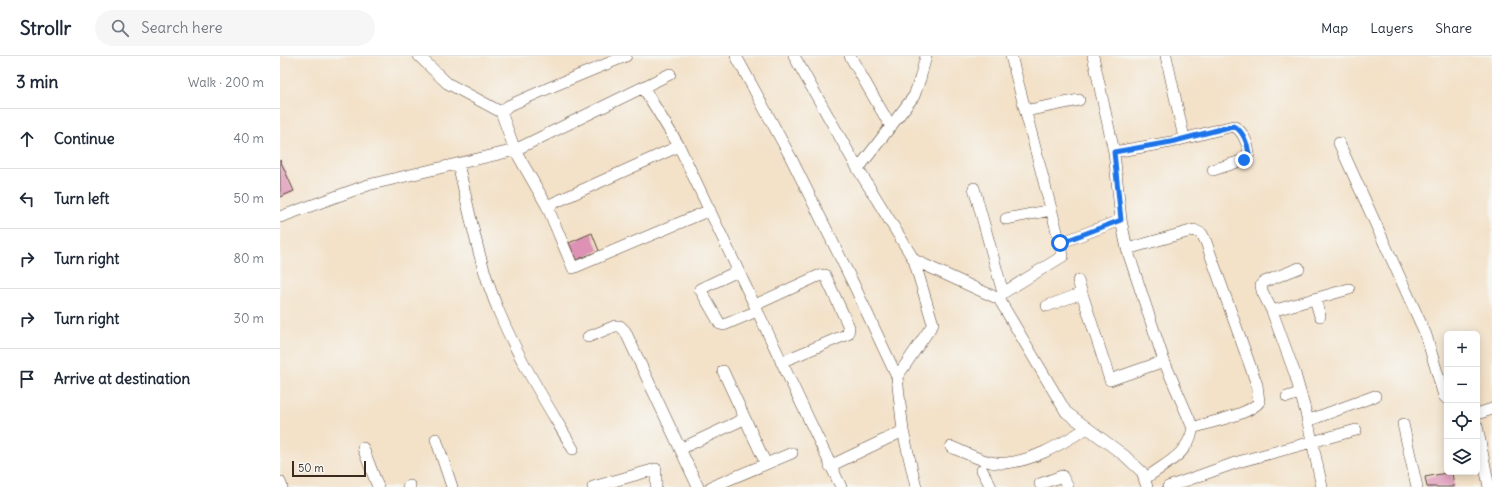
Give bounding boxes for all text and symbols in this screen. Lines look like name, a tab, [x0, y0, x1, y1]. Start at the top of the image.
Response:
search box	[95, 10, 375, 46]
text: Strollr	[20, 16, 71, 40]
icon: search	[109, 17, 131, 39]
text: Search here	[141, 18, 223, 37]
text: Map	[1321, 19, 1348, 37]
text: Layers	[1370, 19, 1413, 37]
text: Share	[1435, 19, 1472, 37]
text: 3 min	[16, 71, 58, 93]
text: Walk · 200 m	[188, 74, 264, 91]
icon: ahead	[16, 128, 38, 150]
text: Continue	[54, 129, 115, 148]
text: 40 m	[233, 130, 264, 147]
route end	[1235, 151, 1253, 169]
icon: left	[16, 188, 38, 210]
text: Turn left	[54, 189, 109, 208]
text: 50 m	[233, 190, 264, 207]
route start	[1051, 234, 1069, 252]
icon: right	[16, 248, 38, 270]
text: Turn right	[54, 249, 119, 268]
text: 80 m	[233, 250, 264, 267]
icon: right	[16, 308, 38, 330]
text: Turn right	[54, 309, 119, 328]
text: 30 m	[234, 310, 264, 327]
map controls	[1444, 331, 1480, 475]
button: +	[1444, 331, 1480, 367]
button: −	[1444, 367, 1480, 403]
icon: arrive	[16, 368, 38, 390]
text: Arrive at destination	[54, 369, 190, 388]
button: locate	[1444, 403, 1480, 439]
button: layers	[1444, 439, 1480, 475]
scale bar	[292, 459, 366, 478]
text: 50 m	[298, 461, 324, 475]

